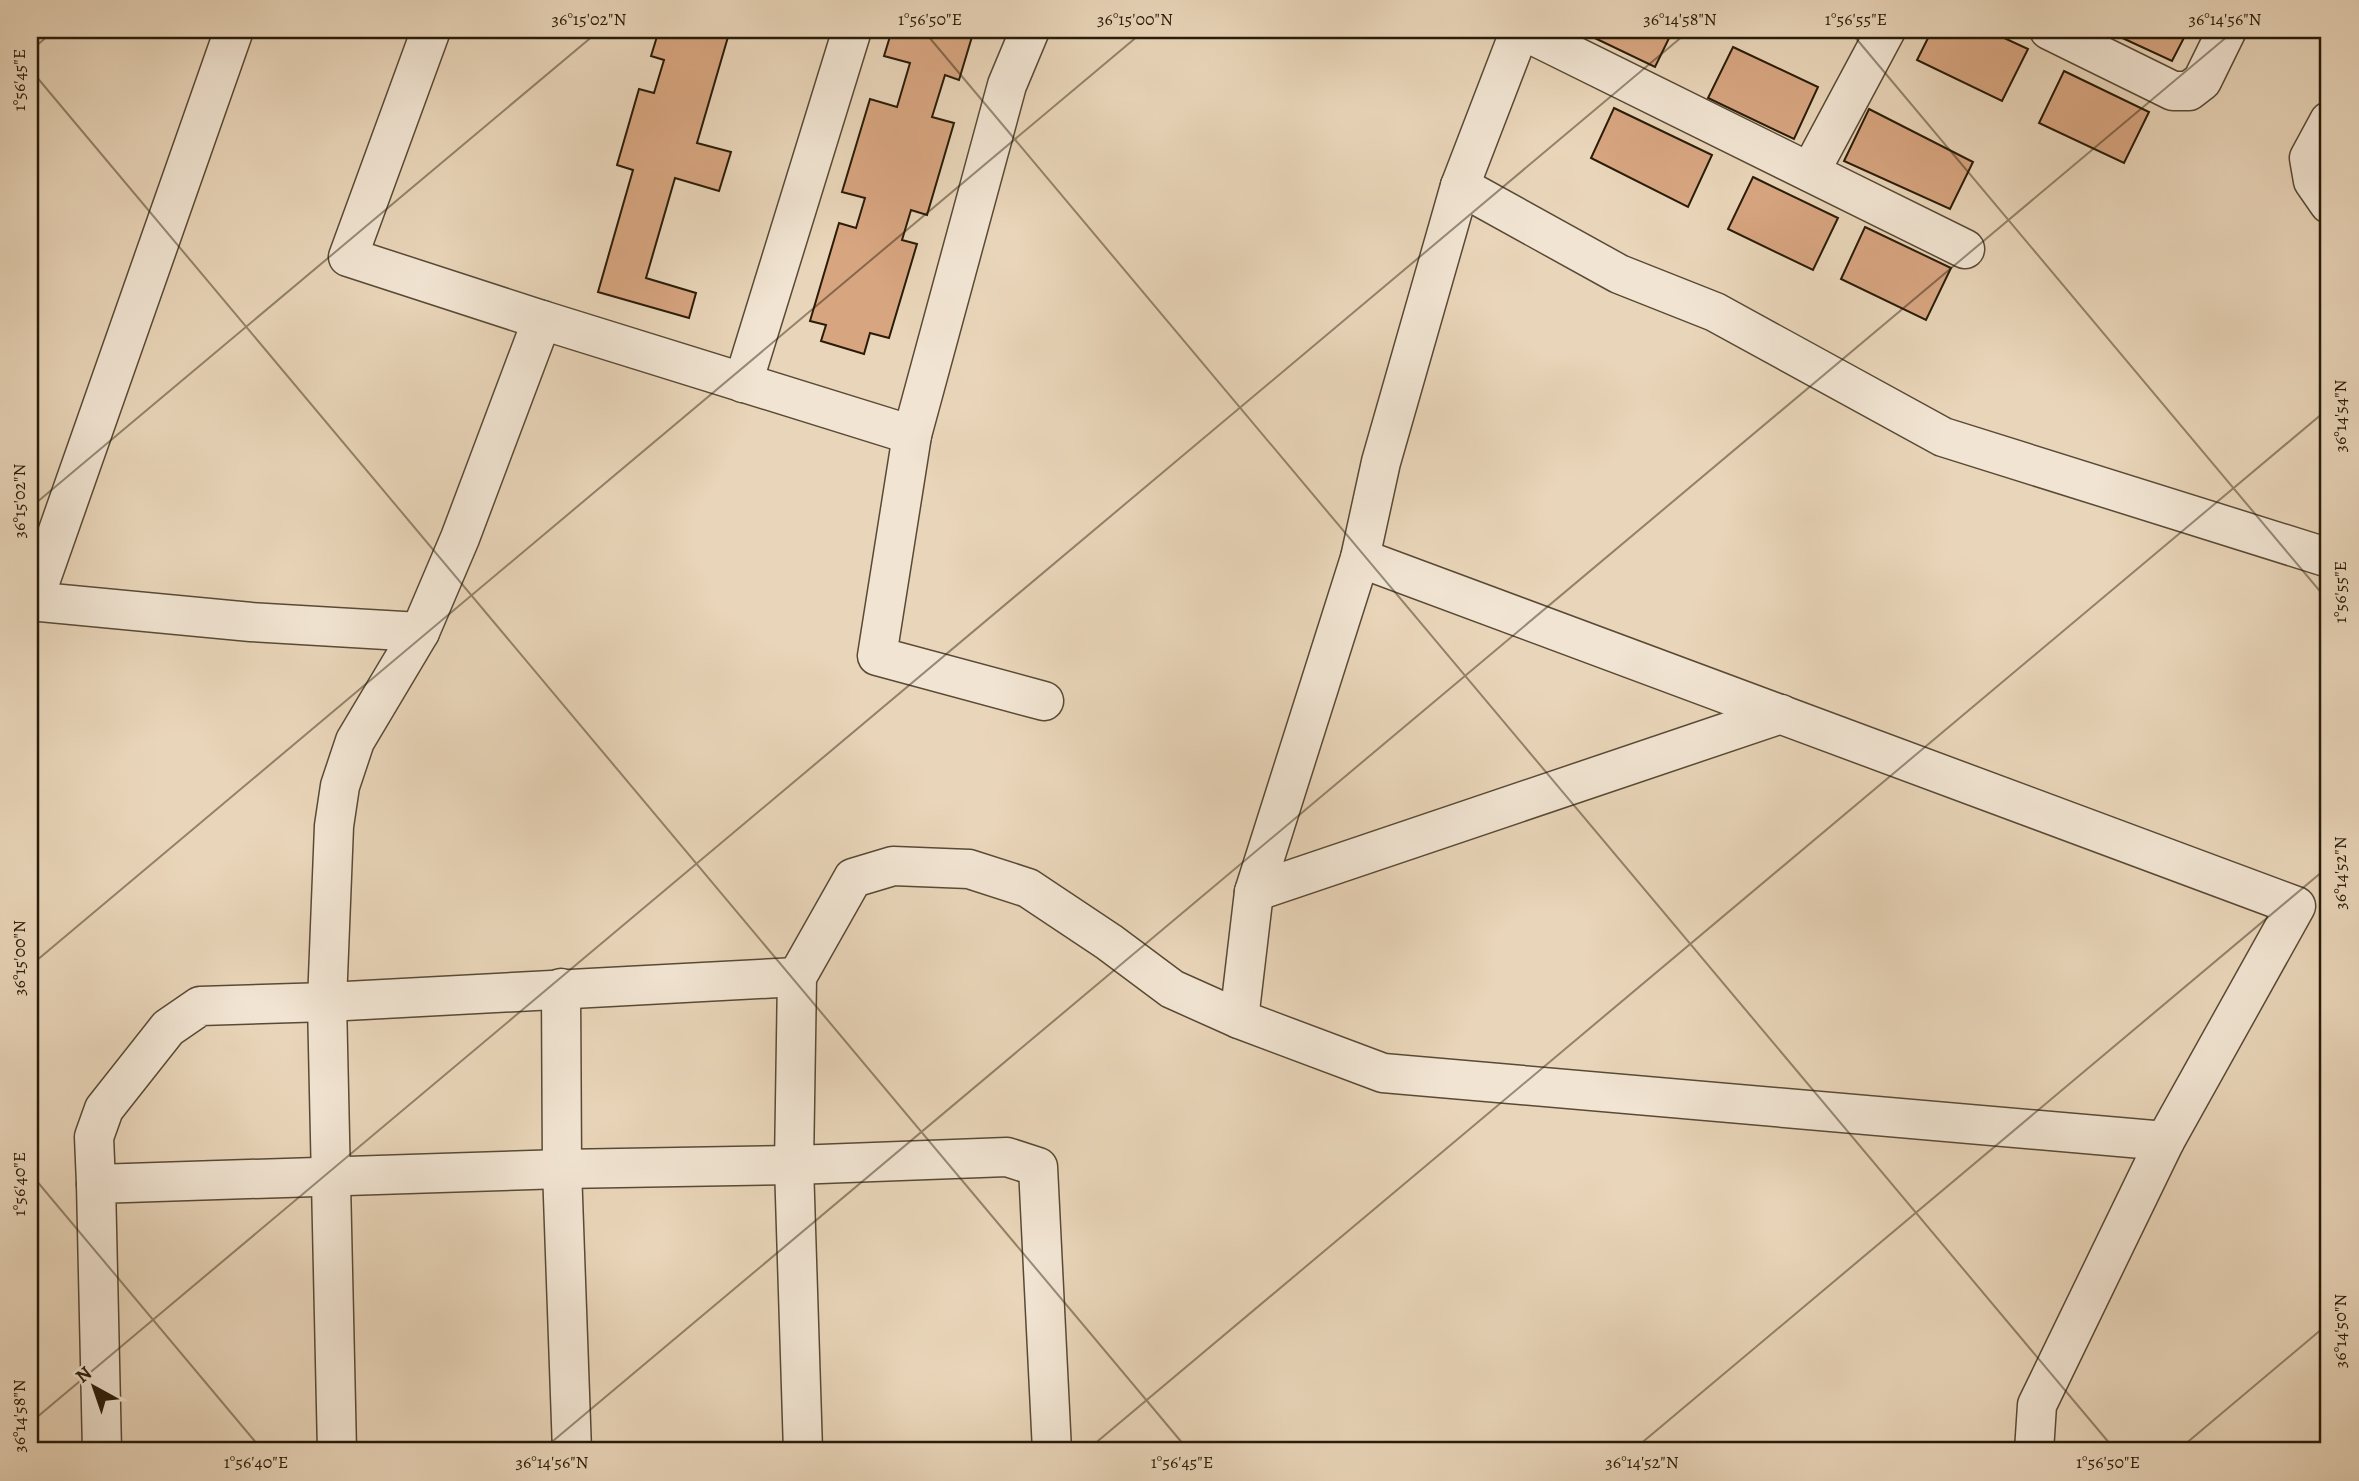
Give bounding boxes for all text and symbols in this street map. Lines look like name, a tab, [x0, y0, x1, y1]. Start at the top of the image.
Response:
text: 36°15'02"N	[552, 7, 626, 31]
text: 1°56'50"E	[898, 7, 962, 31]
text: 36°15'00"N	[1097, 7, 1173, 31]
text: 36°14'58"N	[1643, 7, 1717, 31]
text: 1°56'55"E	[1825, 7, 1887, 31]
text: 36°14'56"N	[2188, 7, 2262, 31]
text: 1°56'45"E	[7, 49, 31, 111]
text: 36°14'54"N	[2328, 379, 2352, 452]
text: 36°15'02"N	[7, 464, 31, 538]
text: 1°56'55"E	[2328, 561, 2352, 623]
text: 36°14'52"N	[2328, 836, 2352, 910]
text: 36°15'00"N	[7, 920, 31, 996]
text: 1°56'40"E	[7, 1152, 31, 1216]
text: 36°14'50"N	[2328, 1294, 2352, 1368]
north arrow	[60, 1352, 130, 1422]
text: N	[70, 1360, 97, 1389]
text: 36°14'58"N	[7, 1379, 31, 1453]
text: 1°56'40"E	[224, 1450, 288, 1474]
text: 36°14'56"N	[515, 1450, 589, 1474]
text: 1°56'45"E	[1151, 1450, 1213, 1474]
text: 36°14'52"N	[1605, 1450, 1679, 1474]
text: 1°56'50"E	[2076, 1450, 2140, 1474]

